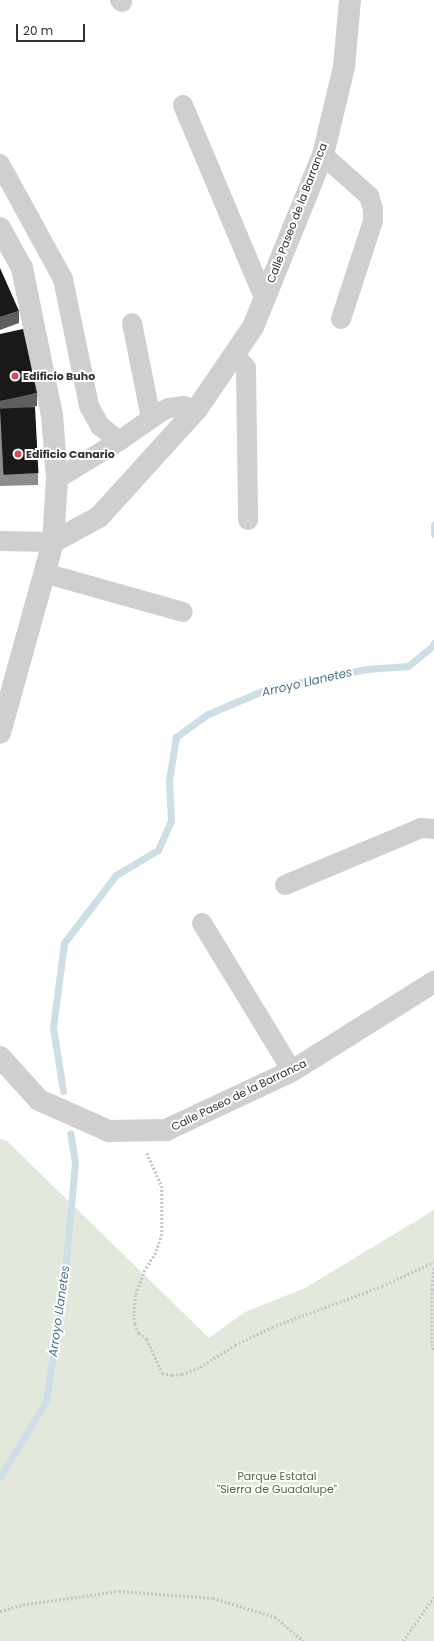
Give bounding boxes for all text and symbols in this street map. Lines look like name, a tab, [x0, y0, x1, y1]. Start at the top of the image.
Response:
scale bar	[18, 16, 87, 42]
text: 20 m	[23, 22, 53, 39]
street label: Calle Paseo de la Barranca	[264, 141, 330, 285]
place label: Edificio Buho	[23, 369, 95, 383]
marker: Edificio Buho	[10, 371, 20, 381]
place label: Edificio Canario	[26, 447, 115, 461]
marker: Edificio Canario	[13, 449, 23, 459]
water label: Arroyo Llanetes	[260, 665, 354, 699]
street label: Calle Paseo de la Barranca	[169, 1056, 309, 1134]
water label: Arroyo Llanetes	[45, 1264, 73, 1358]
park label: Parque Estatal "Sierra de Guadalupe"	[217, 1470, 337, 1496]

